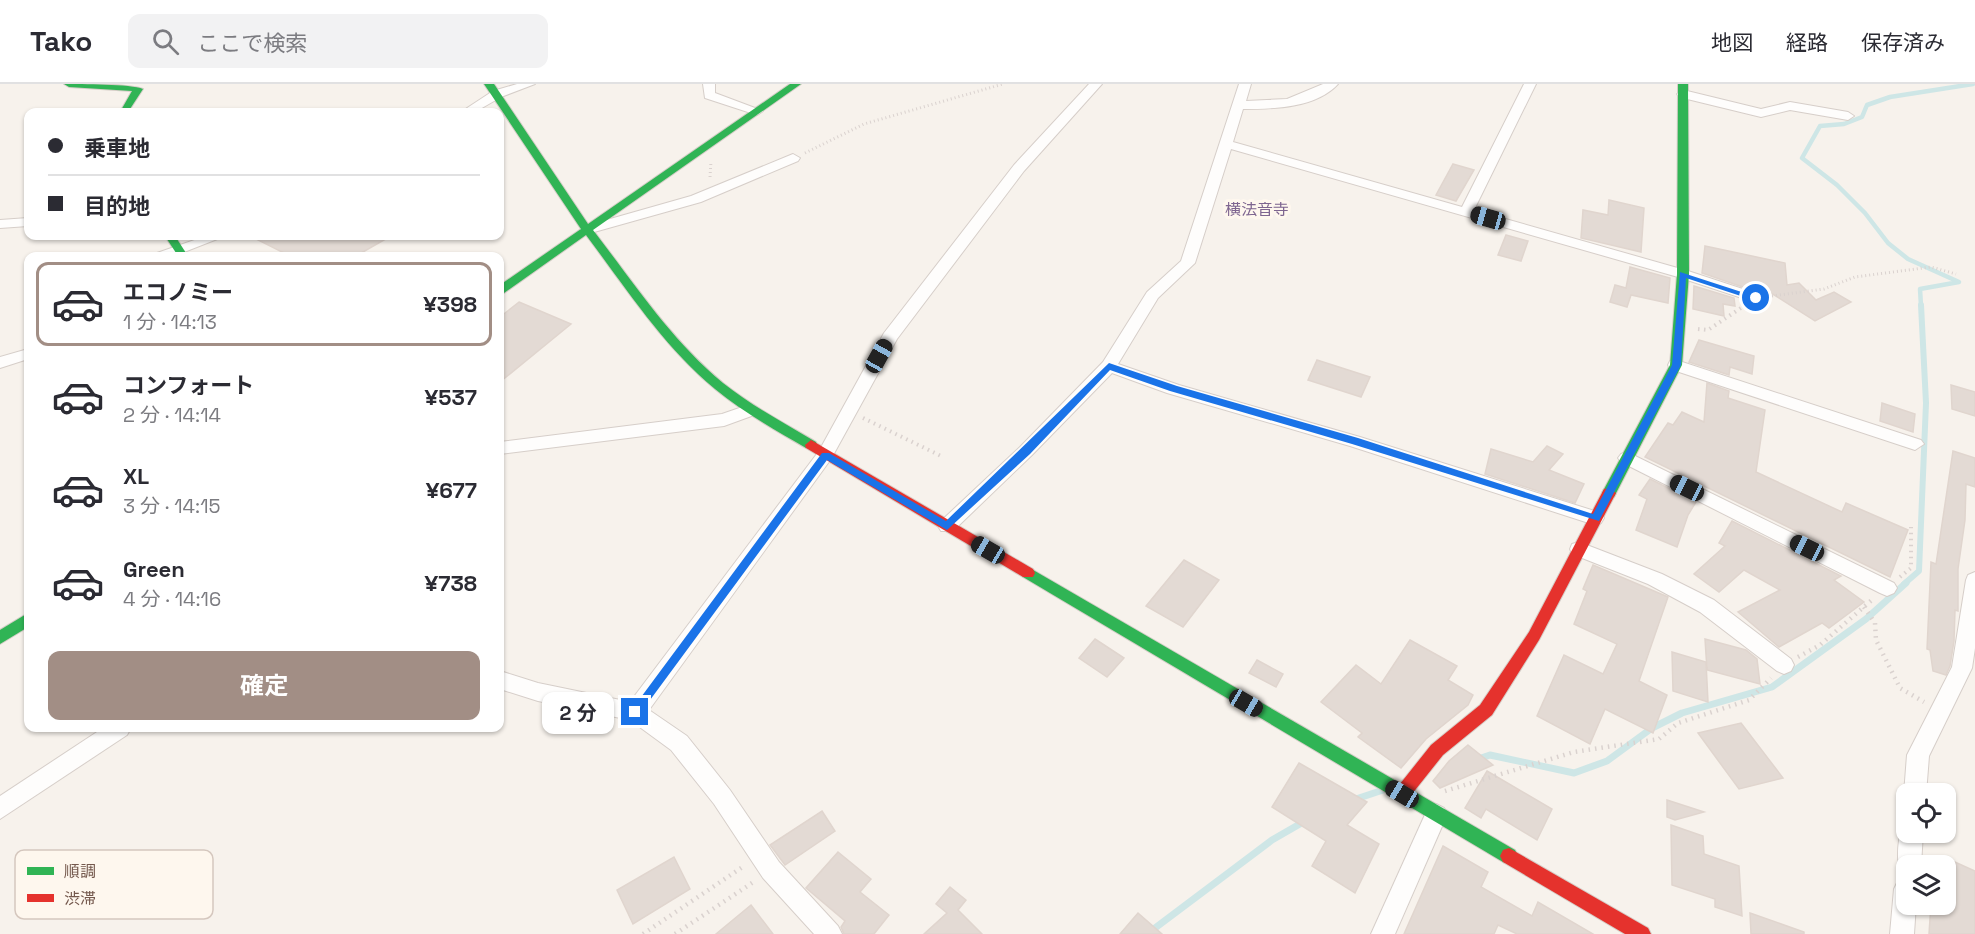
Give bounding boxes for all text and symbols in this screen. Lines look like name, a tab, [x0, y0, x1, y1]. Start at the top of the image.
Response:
search box	[128, 14, 548, 68]
text: Tako	[30, 23, 92, 59]
icon: search	[149, 25, 182, 58]
text: ここで検索	[197, 29, 307, 57]
text: 地図	[1711, 29, 1753, 56]
text: 経路	[1786, 29, 1828, 56]
text: 保存済み	[1861, 29, 1945, 56]
text: 乗車地	[84, 134, 150, 162]
text: 目的地	[84, 192, 150, 220]
district label: 横法音寺	[1225, 199, 1289, 220]
car	[1468, 204, 1508, 232]
icon: car	[51, 277, 105, 331]
text: エコノミー	[123, 278, 233, 306]
route start	[1742, 284, 1769, 311]
text: ¥398	[423, 290, 477, 318]
text: 1 分 · 14:13	[123, 309, 217, 335]
car	[862, 336, 896, 376]
icon: car	[51, 370, 105, 424]
text: コンフォート	[123, 371, 254, 399]
text: ¥537	[425, 383, 477, 411]
text: 2 分 · 14:14	[123, 402, 221, 428]
text: XL	[123, 462, 149, 490]
icon: car	[51, 463, 105, 517]
car	[1667, 472, 1707, 504]
text: ¥677	[426, 476, 477, 504]
text: 3 分 · 14:15	[123, 493, 221, 519]
car	[1787, 532, 1827, 564]
car	[968, 533, 1008, 567]
text: Green	[123, 555, 185, 583]
icon: car	[51, 556, 105, 610]
text: ¥738	[425, 569, 477, 597]
text: 4 分 · 14:16	[123, 586, 221, 612]
button: 確定	[48, 651, 480, 720]
car	[1226, 686, 1266, 720]
callout: 2 分	[542, 691, 614, 733]
route end	[621, 698, 648, 725]
text: 2 分	[560, 700, 596, 726]
car	[1382, 777, 1422, 811]
map controls	[1896, 783, 1956, 915]
button: locate	[1896, 783, 1956, 843]
legend	[15, 850, 213, 919]
button: layers	[1896, 855, 1956, 915]
text: 順調	[64, 861, 96, 882]
text: 渋滞	[64, 888, 96, 909]

